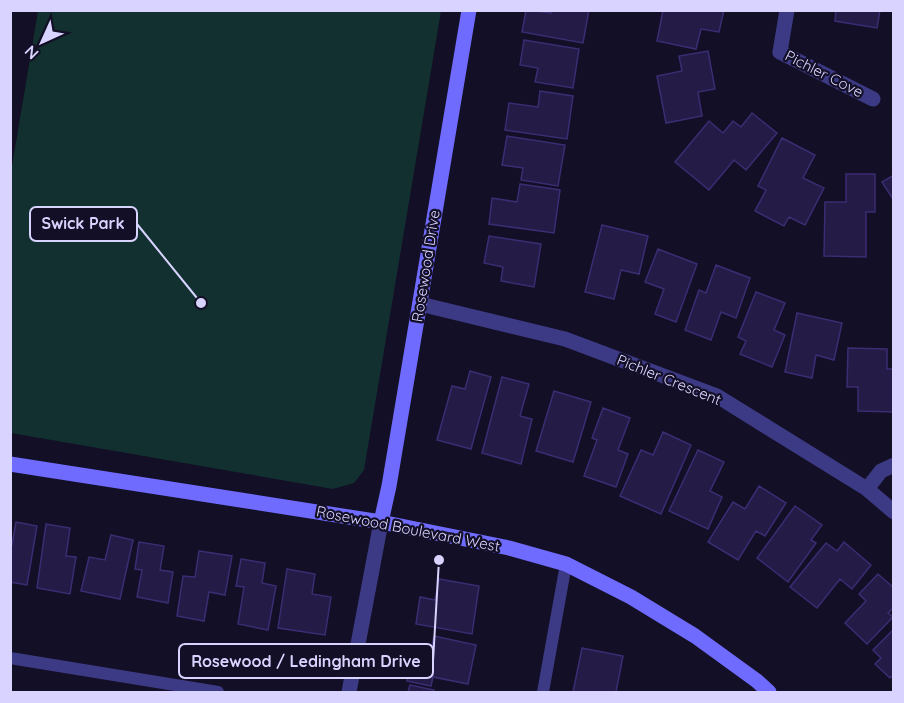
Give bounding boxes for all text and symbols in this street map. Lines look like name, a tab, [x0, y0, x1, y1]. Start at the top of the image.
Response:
north arrow	[12, 12, 72, 72]
text: N	[20, 41, 43, 64]
street label: Pichler Cove	[782, 46, 866, 101]
callout: Swick Park	[30, 207, 137, 241]
street label: Rosewood Drive	[407, 209, 444, 323]
text: Swick Park	[41, 213, 125, 233]
street label: Pichler Crescent	[614, 350, 724, 409]
street label: Rosewood Boulevard West	[315, 501, 502, 556]
callout: Rosewood / Ledingham Drive	[179, 644, 433, 678]
text: Rosewood / Ledingham Drive	[191, 651, 421, 671]

